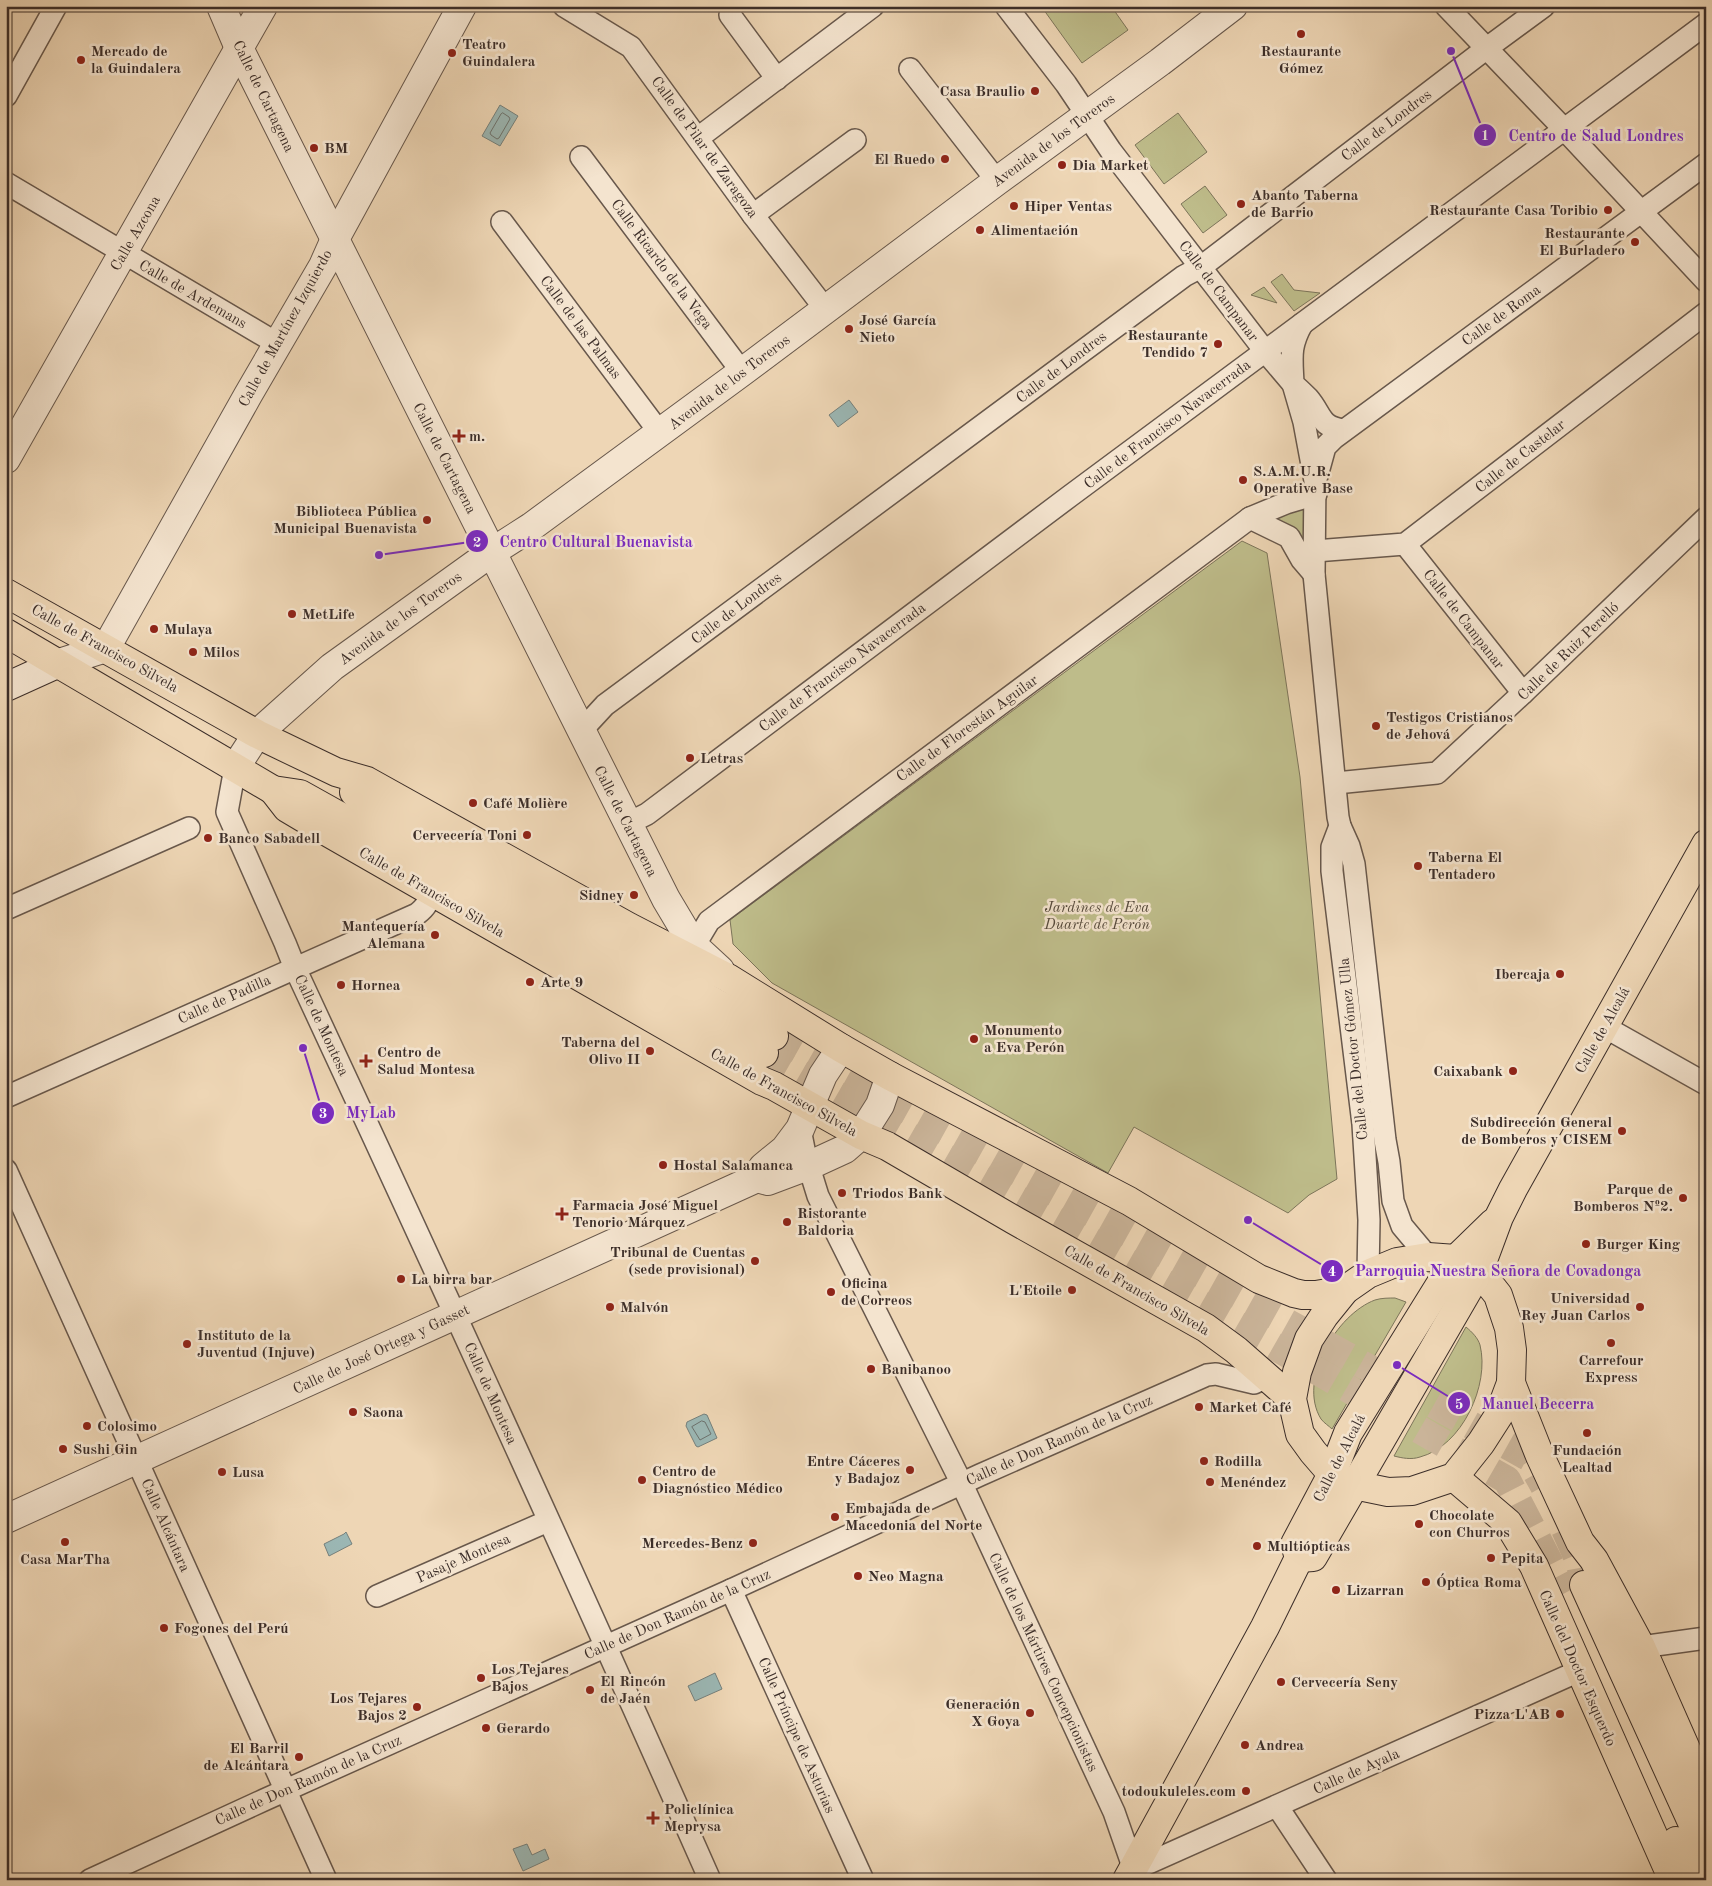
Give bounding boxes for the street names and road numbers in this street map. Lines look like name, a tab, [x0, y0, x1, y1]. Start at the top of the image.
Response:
street label: Calle de Cartagena	[229, 38, 296, 155]
street label: Calle de Pilar de Zaragoza	[647, 74, 760, 222]
street label: Calle de Londres	[1339, 88, 1435, 165]
street label: Avenida de los Toreros	[990, 92, 1118, 191]
street label: Calle Azcona	[109, 193, 164, 274]
street label: Calle Ricardo de la Vega	[607, 197, 715, 333]
street label: Calle de Campanar	[1175, 239, 1260, 345]
street label: Calle de Martínez Izquierdo	[237, 248, 336, 410]
street label: Calle de Ardemans	[136, 258, 249, 332]
street label: Calle de las Palmas	[536, 274, 623, 382]
street label: Calle de Roma	[1460, 282, 1544, 350]
street label: Calle de Londres	[1014, 330, 1110, 407]
street label: Avenida de los Toreros	[666, 333, 793, 434]
street label: Calle de Francisco Navacerrada	[1082, 357, 1255, 493]
street label: Calle de Cartagena	[409, 401, 478, 517]
street label: Calle de Castelar	[1473, 418, 1569, 497]
street label: Calle de Campanar	[1419, 567, 1506, 673]
street label: Avenida de los Toreros	[337, 570, 465, 669]
street label: Calle de Londres	[689, 571, 785, 648]
street label: Calle de Francisco Navacerrada	[757, 600, 930, 736]
street label: Calle de Ruiz Perelló	[1516, 600, 1622, 704]
street label: Calle de Francisco Silvela	[28, 603, 181, 696]
street label: Calle de Florestán Aguilar	[894, 673, 1041, 786]
street label: Calle de Cartagena	[590, 764, 659, 880]
street label: Calle de Francisco Silvela	[356, 845, 507, 942]
street label: Calle del Doctor Gómez Ulla	[1337, 956, 1372, 1141]
street label: Calle de Padilla	[176, 973, 274, 1028]
street label: Calle de Montesa	[291, 973, 351, 1079]
street label: Calle de Alcalá	[1573, 984, 1634, 1077]
street label: Calle de Francisco Silvela	[707, 1047, 860, 1140]
street label: Calle de Francisco Silvela	[1061, 1243, 1212, 1340]
street label: Calle de José Ortega y Gasset	[291, 1303, 472, 1398]
street label: Calle de Montesa	[460, 1340, 519, 1447]
street label: Calle de Don Ramón de la Cruz	[964, 1393, 1155, 1489]
street label: Calle de Alcalá	[1312, 1412, 1369, 1505]
street label: Calle Alcántara	[137, 1477, 192, 1575]
street label: Pasaje Montesa	[414, 1532, 513, 1587]
street label: Calle de los Mártires Concepcionistas	[985, 1551, 1100, 1774]
street label: Calle de Don Ramón de la Cruz	[582, 1567, 773, 1663]
street label: Calle del Doctor Esquerdo	[1535, 1588, 1618, 1749]
street label: Calle Príncipe de Asturias	[754, 1655, 837, 1816]
street label: Calle de Don Ramón de la Cruz	[213, 1733, 404, 1829]
street label: Calle de Ayala	[1311, 1746, 1403, 1798]

